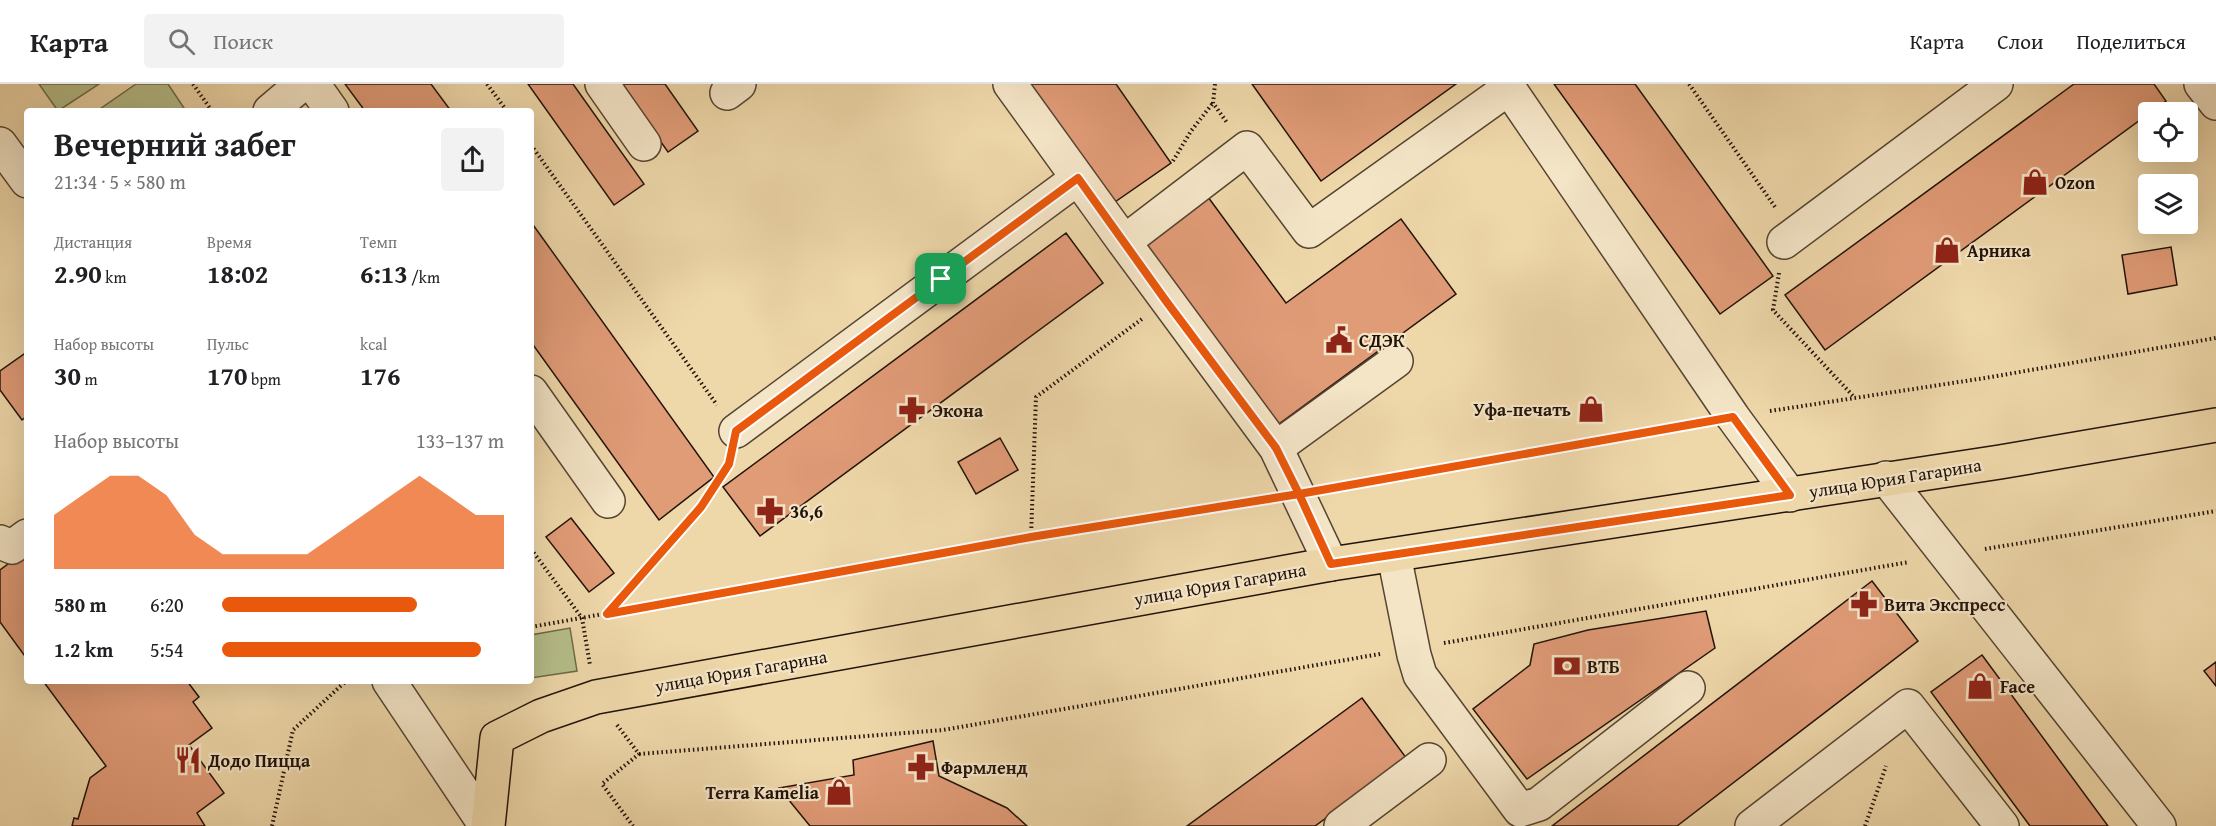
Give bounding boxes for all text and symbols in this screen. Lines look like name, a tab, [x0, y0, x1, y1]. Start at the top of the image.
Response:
search box	[144, 14, 564, 68]
text: Карта	[30, 21, 108, 62]
icon: search	[165, 25, 198, 58]
text: Поиск	[213, 25, 273, 57]
text: Карта	[1910, 26, 1964, 57]
text: Слои	[1997, 26, 2043, 57]
text: Поделиться	[2076, 26, 2186, 57]
map controls	[2138, 102, 2198, 234]
button: locate	[2138, 102, 2198, 162]
text: Вечерний забег	[54, 120, 296, 168]
button: share	[441, 128, 504, 191]
text: 21:34 · 5 × 580 m	[54, 167, 186, 196]
shop icon: Ozon	[2020, 167, 2050, 197]
place label: Ozon	[2055, 169, 2095, 196]
button: layers	[2138, 174, 2198, 234]
text: Дистанция	[54, 230, 132, 254]
text: Время	[207, 230, 252, 254]
text: Темп	[360, 230, 397, 254]
shop icon: Арника	[1932, 235, 1962, 265]
place label: Арника	[1967, 237, 2031, 264]
pin	[915, 253, 966, 304]
text: 2.90	[54, 254, 102, 293]
text: 18:02	[207, 254, 268, 293]
text: 6:13	[360, 254, 408, 293]
icon: arrive	[924, 262, 957, 295]
text: km	[102, 265, 126, 289]
text: /km	[408, 265, 440, 289]
public building icon: СДЭК	[1324, 325, 1354, 355]
place label: СДЭК	[1359, 327, 1405, 354]
text: Набор высоты	[54, 332, 154, 356]
text: Пульс	[207, 332, 249, 356]
text: kcal	[360, 332, 387, 356]
text: 30	[54, 356, 81, 395]
text: 170	[207, 356, 247, 395]
text: 176	[360, 356, 400, 395]
text: m	[81, 367, 98, 391]
text: bpm	[247, 367, 281, 391]
shop icon: Уфа-печать	[1576, 394, 1606, 424]
pharmacy icon: Экона	[897, 395, 927, 425]
place label: Уфа-печать	[1473, 396, 1571, 423]
place label: Экона	[932, 397, 984, 424]
text: Набор высоты	[54, 426, 179, 455]
text: 133–137 m	[416, 426, 504, 455]
street label: улица Юрия Гагарина	[1806, 451, 1984, 505]
pharmacy icon: 36,6	[755, 496, 785, 526]
place label: 36,6	[790, 498, 823, 525]
street label: улица Юрия Гагарина	[1131, 555, 1309, 613]
pharmacy icon: Вита Экспресс	[1849, 589, 1879, 619]
text: 580 m	[54, 590, 107, 619]
text: 6:20	[150, 590, 184, 619]
place label: Вита Экспресс	[1884, 591, 2005, 618]
text: 1.2 km	[54, 635, 113, 664]
text: 5:54	[150, 635, 184, 664]
street label: улица Юрия Гагарина	[652, 642, 830, 700]
bank icon: ВТБ	[1552, 651, 1582, 681]
place label: ВТБ	[1587, 653, 1620, 680]
shop icon: Face	[1965, 671, 1995, 701]
place label: Face	[2000, 673, 2035, 700]
restaurant icon: Додо Пицца	[173, 745, 203, 775]
place label: Додо Пицца	[207, 747, 311, 774]
pharmacy icon: Фармленд	[906, 752, 936, 782]
place label: Фармленд	[941, 754, 1028, 781]
shop icon: Terra Kamelia	[824, 777, 854, 807]
place label: Terra Kamelia	[705, 779, 820, 806]

